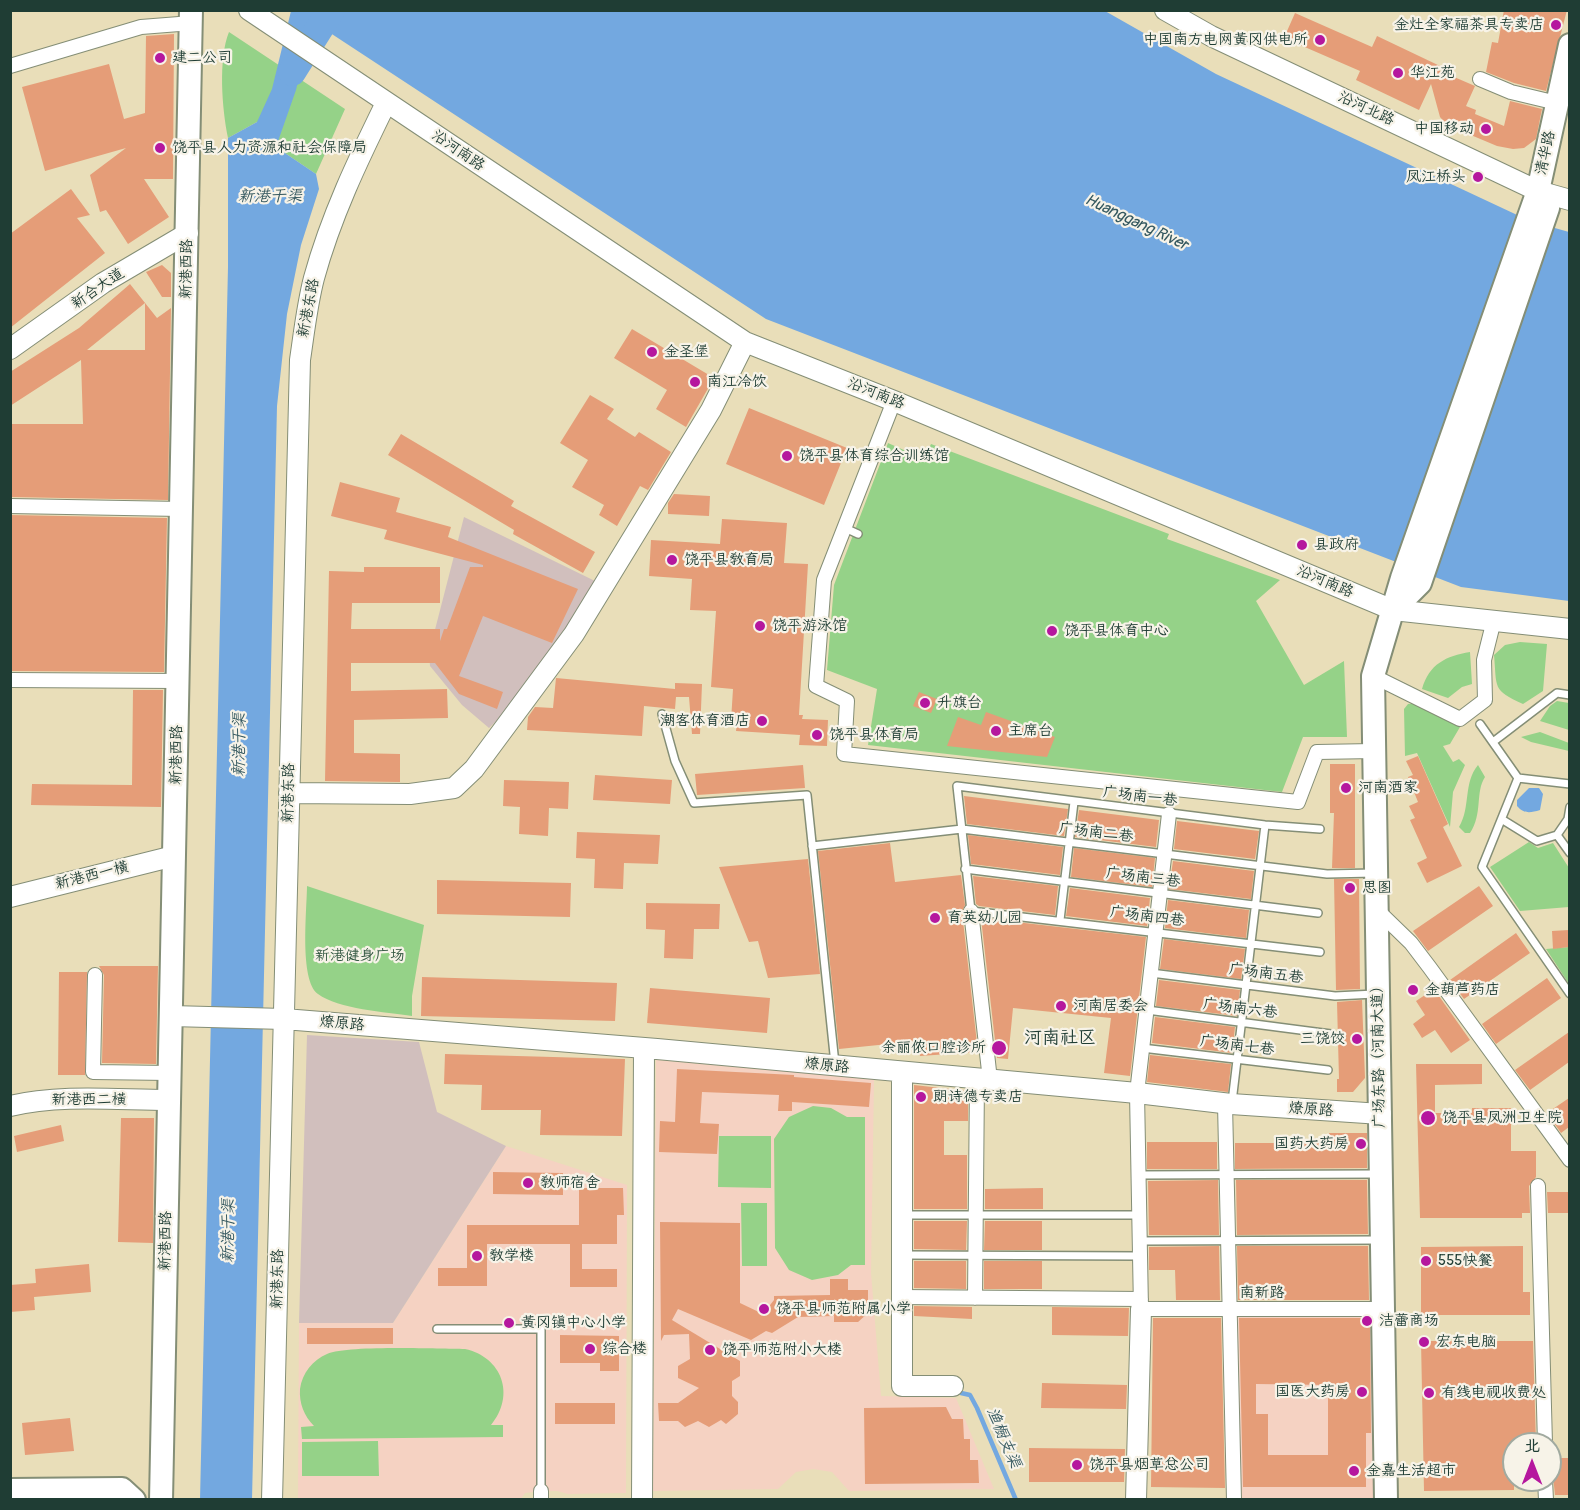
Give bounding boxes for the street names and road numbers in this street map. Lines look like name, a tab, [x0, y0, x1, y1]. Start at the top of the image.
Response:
street label: 沿河北路	[1335, 88, 1397, 130]
street label: 沿河南路	[428, 127, 488, 175]
street label: 清华路	[1533, 129, 1559, 177]
street label: 新港西路	[177, 239, 197, 299]
street label: 新合大道	[68, 265, 128, 313]
street label: 新港东路	[294, 277, 324, 339]
street label: 沿河南路	[845, 374, 907, 414]
street label: 沿河南路	[1294, 562, 1356, 602]
street label: 新港西路	[167, 725, 187, 785]
street label: 新港东路	[279, 763, 299, 823]
street label: 广场南一巷	[1102, 783, 1178, 811]
street label: 广场南二巷	[1058, 819, 1134, 847]
street label: 新港西一横	[53, 858, 131, 894]
street label: 广场南三巷	[1105, 864, 1181, 892]
street label: 广场南四巷	[1109, 903, 1185, 931]
street label: 广场南五巷	[1228, 960, 1304, 988]
street label: 广场东路（河南大道）	[1369, 978, 1389, 1128]
street label: 广场南六巷	[1202, 995, 1278, 1023]
street label: 燎原路	[319, 1013, 365, 1035]
street label: 广场南七巷	[1199, 1032, 1275, 1060]
street label: 燎原路	[804, 1055, 850, 1077]
street label: 新港西二横	[52, 1091, 126, 1109]
street label: 燎原路	[1288, 1099, 1334, 1121]
street label: 新港西路	[156, 1211, 176, 1271]
street label: 新港东路	[268, 1249, 288, 1309]
street label: 南新路	[1240, 1284, 1284, 1302]

